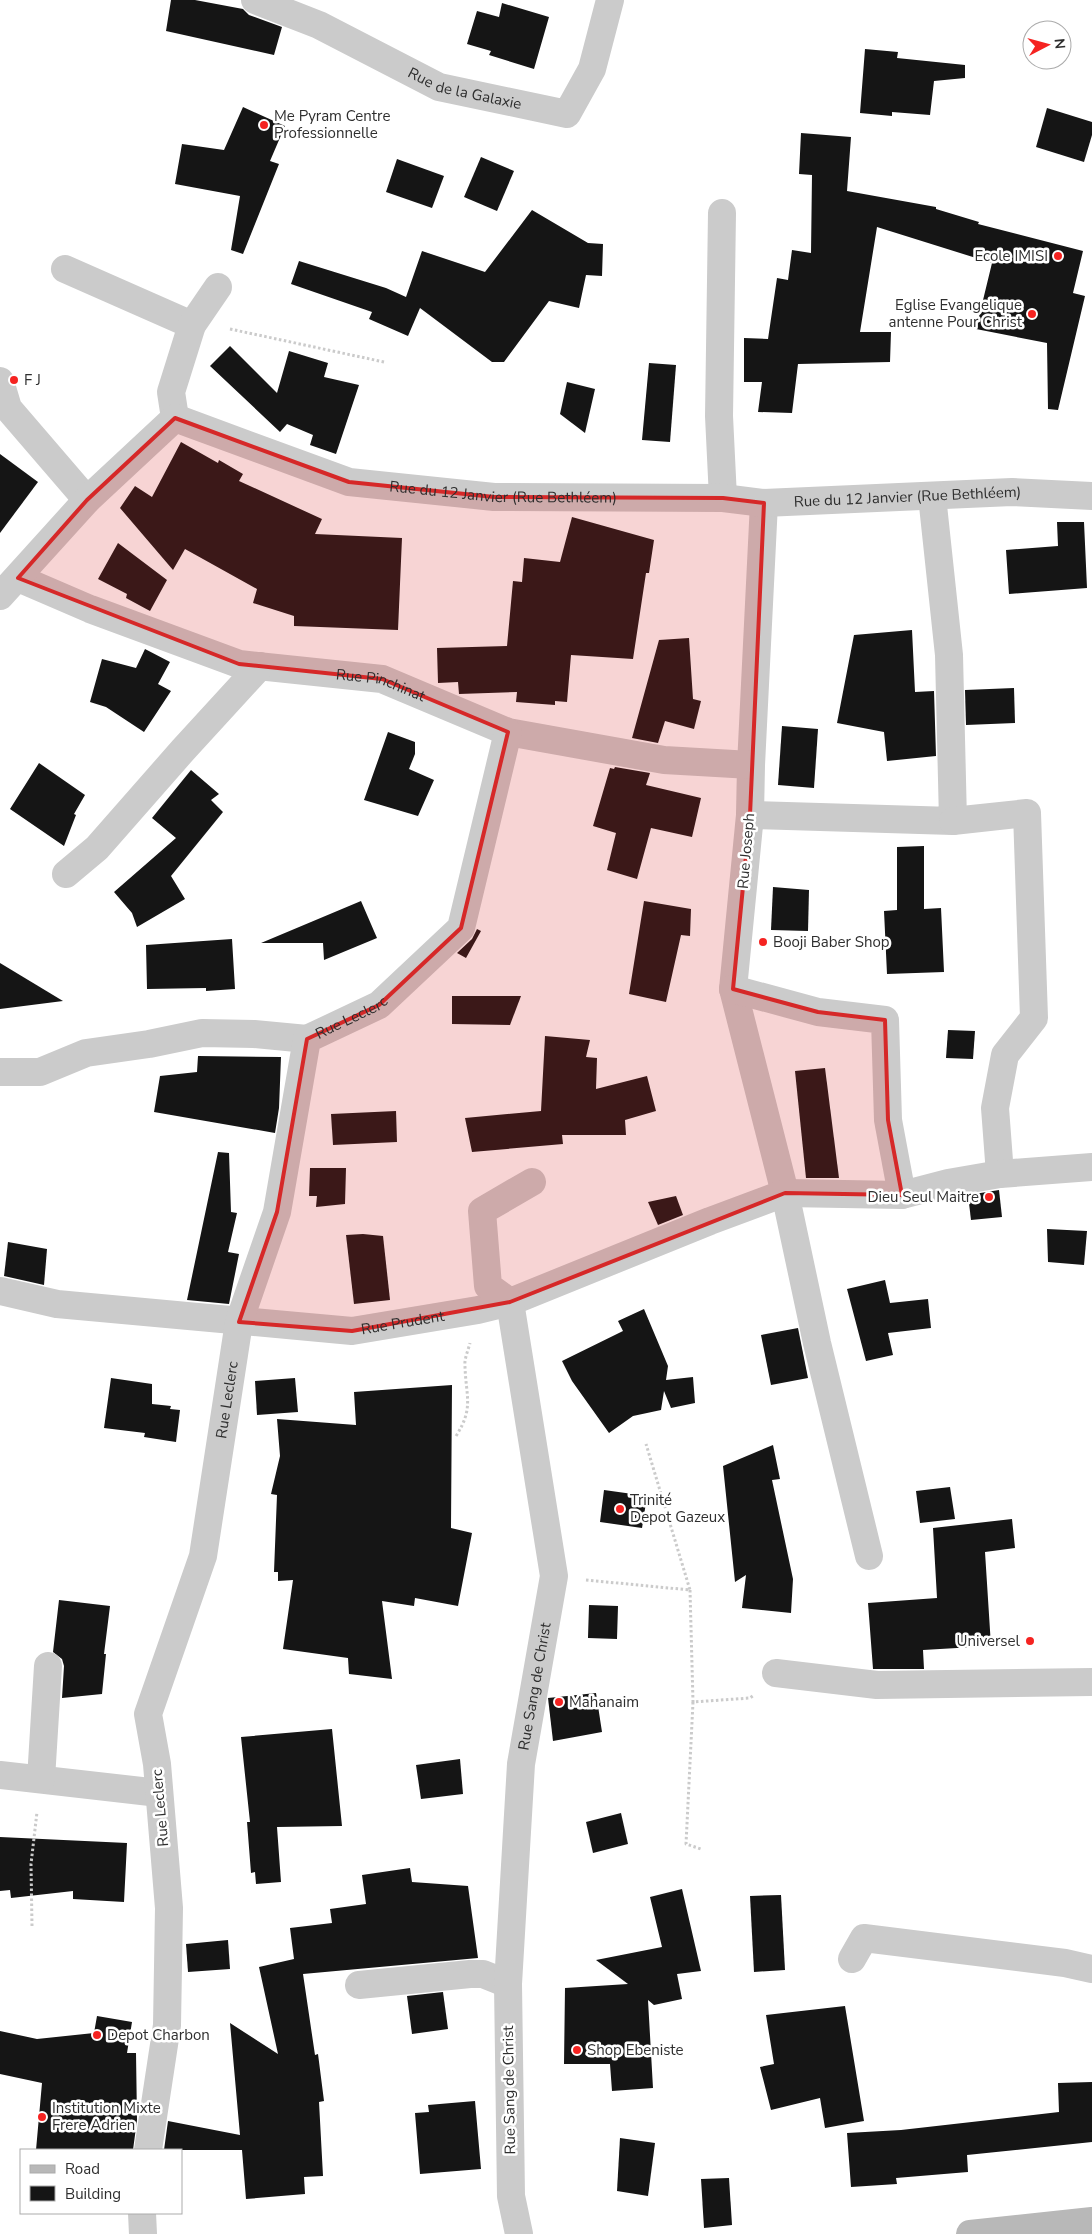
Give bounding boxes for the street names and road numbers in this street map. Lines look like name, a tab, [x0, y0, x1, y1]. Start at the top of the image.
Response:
street label: Rue de la Galaxie	[404, 63, 523, 114]
street label: Rue du 12 Janvier (Rue Bethléem)	[389, 476, 617, 508]
street label: Rue du 12 Janvier (Rue Bethléem)	[793, 482, 1022, 512]
street label: Rue Pinchinat	[335, 664, 429, 706]
street label: Rue Joseph	[733, 812, 759, 890]
street label: Rue Leclerc	[312, 992, 392, 1044]
street label: Rue Prudent	[360, 1306, 446, 1339]
street label: Rue Leclerc	[211, 1360, 243, 1440]
street label: Rue Sang de Christ	[514, 1620, 556, 1752]
street label: Rue Leclerc	[147, 1768, 173, 1848]
street label: Rue Sang de Christ	[498, 2025, 520, 2155]

